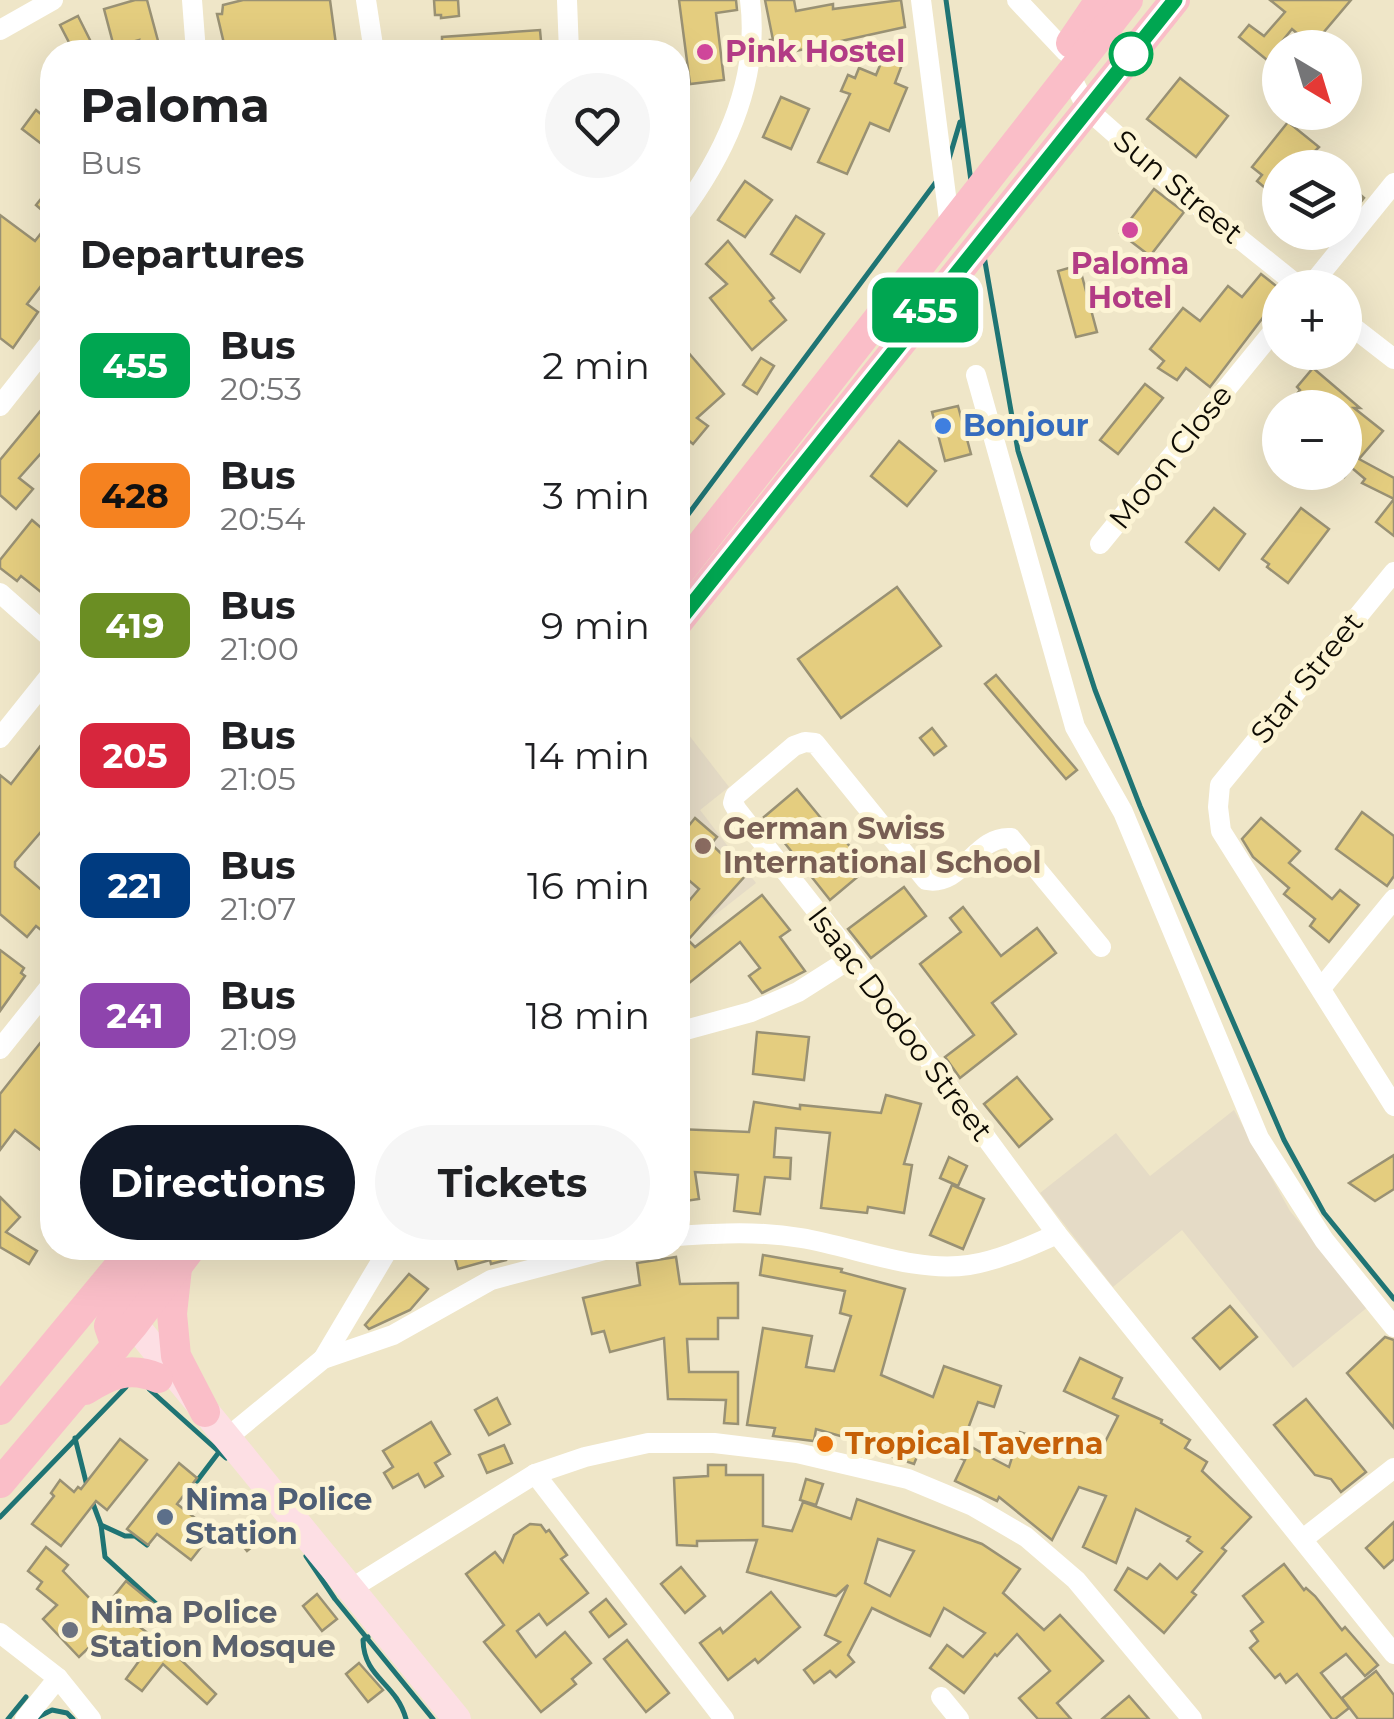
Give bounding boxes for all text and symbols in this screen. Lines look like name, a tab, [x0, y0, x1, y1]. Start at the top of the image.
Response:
north arrow	[1262, 30, 1362, 130]
map controls	[1262, 30, 1362, 490]
place label: Pink Hostel	[725, 33, 905, 70]
unlabelled marker	[1110, 33, 1152, 75]
marker: Pink Hostel	[694, 41, 716, 63]
button: heart	[545, 73, 650, 178]
text: Paloma	[80, 76, 270, 134]
street label: Sun Street	[1106, 122, 1251, 251]
text: Bus	[80, 143, 141, 182]
button: layers	[1262, 150, 1362, 250]
marker: Paloma Hotel	[1119, 219, 1141, 241]
text: Departures	[80, 231, 304, 278]
place label: Paloma Hotel	[1071, 245, 1189, 316]
button: +	[1262, 270, 1362, 370]
line badge: 455	[868, 278, 982, 342]
text: 455	[892, 289, 958, 332]
text: Bus	[220, 322, 295, 369]
text: 2 min	[542, 342, 650, 389]
text: 455	[102, 344, 168, 387]
text: 20:53	[220, 369, 302, 408]
street label: Moon Close	[1101, 377, 1240, 536]
button: −	[1262, 390, 1362, 490]
place label: Bonjour	[963, 407, 1089, 444]
marker: Bonjour	[932, 415, 954, 437]
text: Bus	[220, 452, 295, 499]
text: 3 min	[542, 472, 650, 519]
text: 428	[101, 474, 169, 517]
text: 20:54	[220, 499, 305, 538]
text: Bus	[220, 582, 295, 629]
text: 9 min	[541, 602, 650, 649]
text: 419	[105, 604, 165, 647]
street label: Star Street	[1242, 605, 1371, 751]
text: 21:00	[220, 629, 299, 668]
text: Bus	[220, 712, 295, 759]
text: 14 min	[525, 732, 650, 779]
text: 205	[102, 734, 168, 777]
text: 21:05	[220, 759, 296, 798]
place label: German Swiss International School	[723, 810, 1042, 881]
marker: German Swiss International School	[692, 835, 714, 857]
text: Bus	[220, 842, 295, 889]
text: 16 min	[527, 862, 650, 909]
text: 221	[107, 864, 163, 907]
text: 21:07	[220, 889, 296, 928]
street label: Isaac Dodoo Street	[800, 899, 1001, 1148]
text: Bus	[220, 972, 295, 1019]
text: 18 min	[526, 992, 650, 1039]
text: 241	[106, 994, 164, 1037]
text: 21:09	[220, 1019, 297, 1058]
button: Directions	[80, 1125, 355, 1240]
button: Tickets	[375, 1125, 650, 1240]
place label: Tropical Taverna	[845, 1425, 1103, 1462]
marker: Tropical Taverna	[814, 1433, 836, 1455]
place label: Nima Police Station	[185, 1481, 373, 1552]
marker: Nima Police Station	[154, 1506, 176, 1528]
place label: Nima Police Station Mosque	[90, 1594, 336, 1665]
marker: Nima Police Station Mosque	[59, 1619, 81, 1641]

